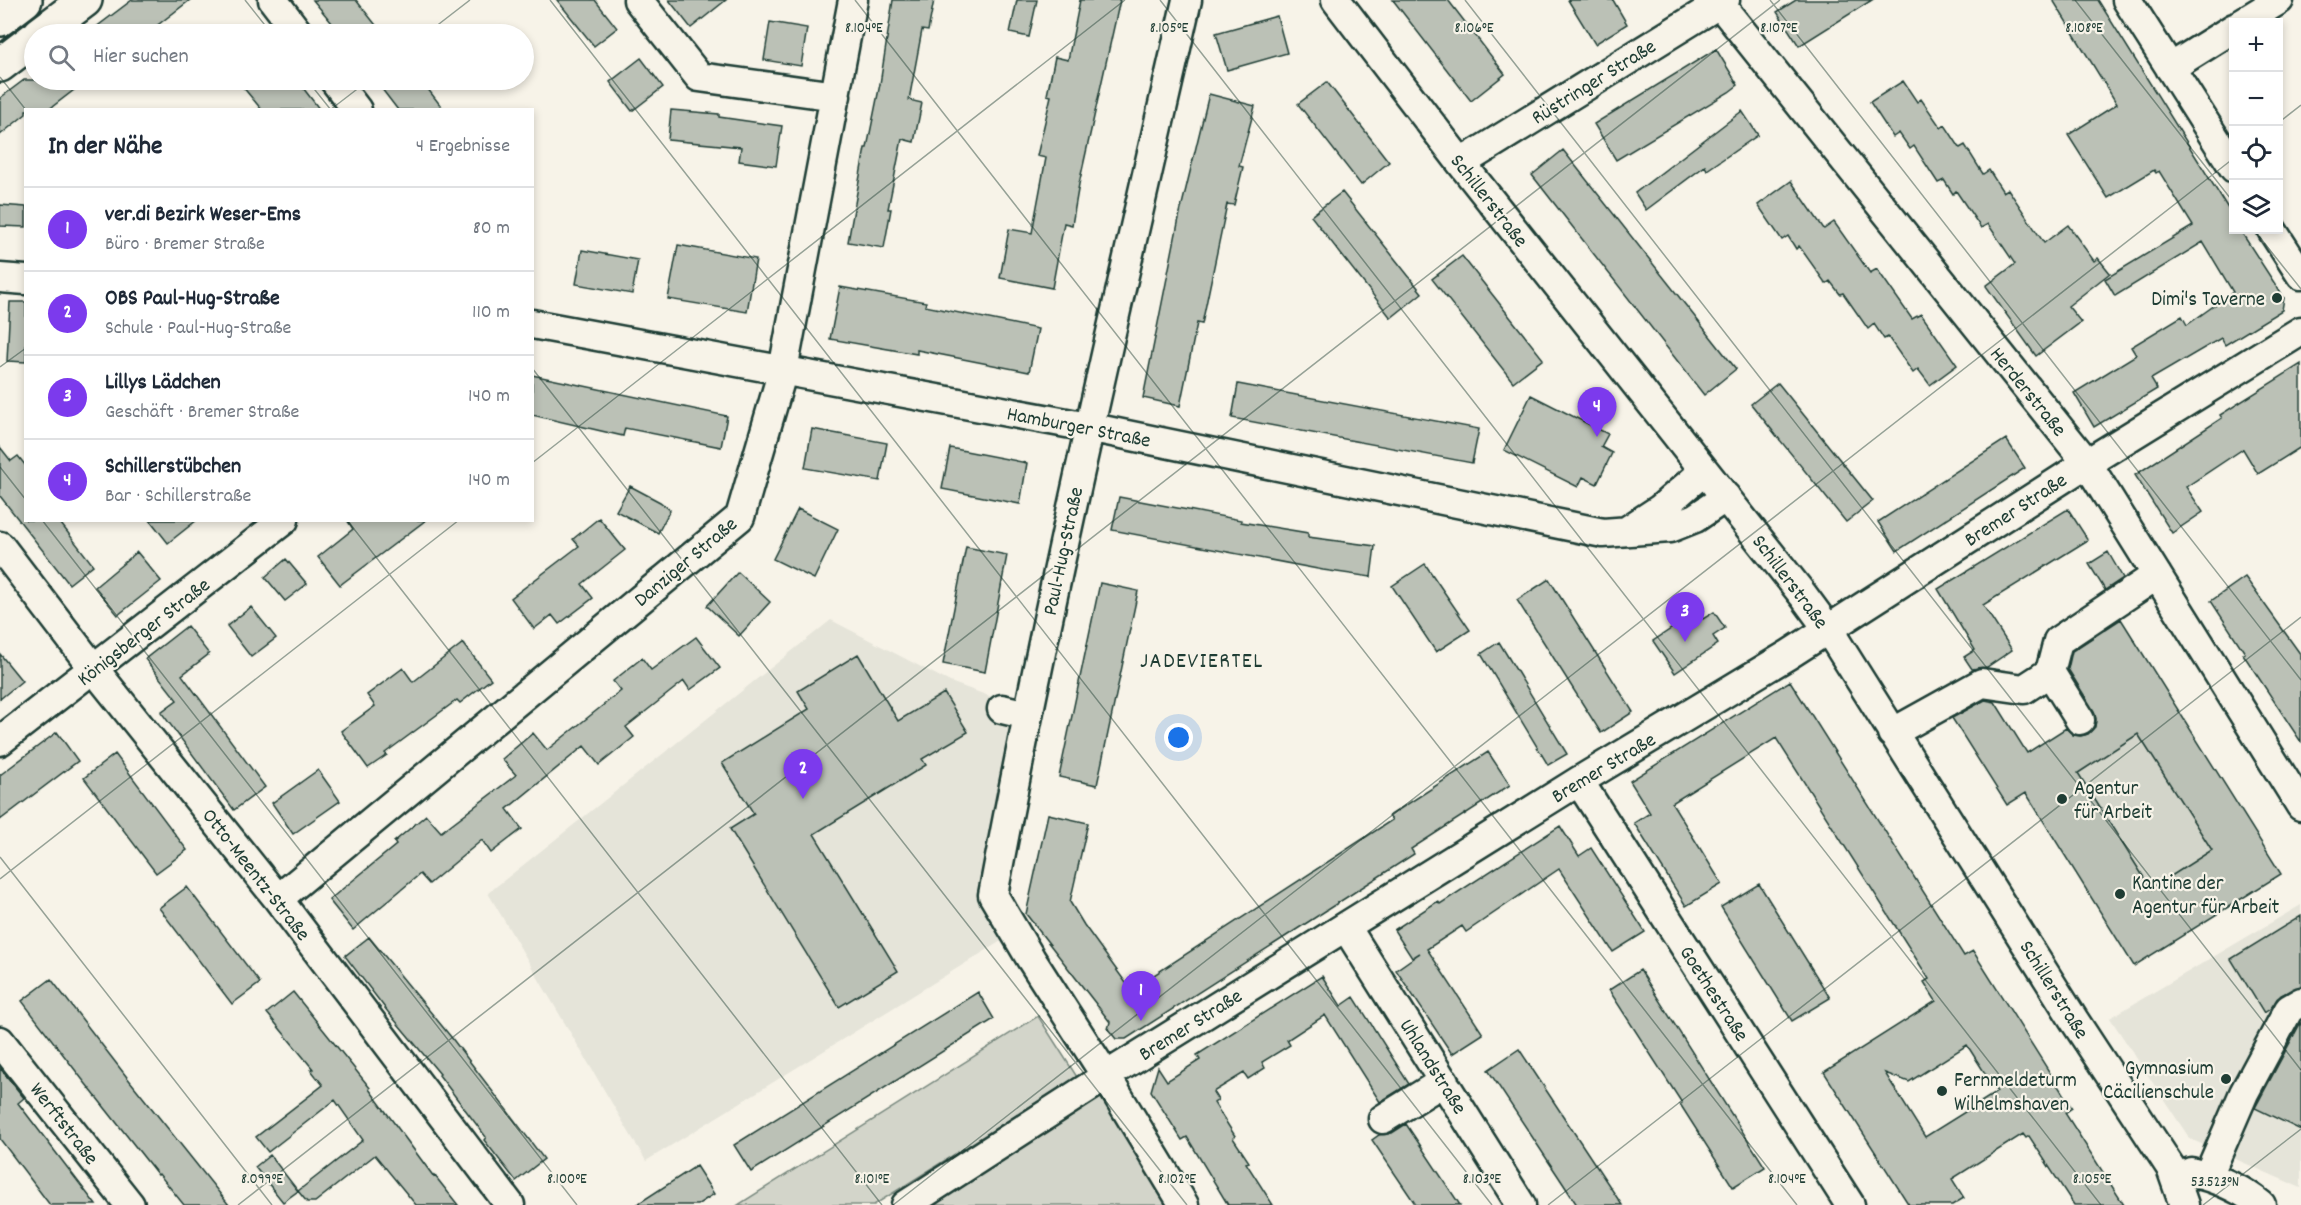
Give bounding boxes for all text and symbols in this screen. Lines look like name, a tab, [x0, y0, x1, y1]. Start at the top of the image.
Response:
text: 8.104°E	[845, 18, 883, 40]
text: 8.105°E	[1150, 18, 1188, 40]
text: 8.106°E	[1455, 18, 1494, 40]
text: 8.107°E	[1760, 18, 1798, 40]
text: 8.108°E	[2065, 18, 2103, 40]
map controls	[2229, 18, 2283, 234]
button: +	[2229, 18, 2283, 72]
search box	[24, 24, 534, 90]
street label: Rüstringer Straße	[1526, 33, 1663, 134]
icon: search	[45, 41, 78, 74]
text: Hier suchen	[93, 42, 189, 73]
button: −	[2229, 72, 2283, 126]
button: locate	[2229, 126, 2283, 180]
text: In der Nähe	[48, 129, 162, 166]
text: 4 Ergebnisse	[416, 133, 510, 161]
street label: Schillerstraße	[1441, 149, 1534, 255]
button: layers	[2229, 180, 2283, 234]
text: ver.di Bezirk Weser-Ems	[105, 200, 301, 231]
text: 1	[65, 215, 70, 243]
text: 80 m	[473, 215, 510, 243]
text: Büro · Bremer Straße	[105, 231, 265, 259]
text: OBS Paul-Hug-Straße	[105, 284, 280, 315]
place label: Dimi's Taverne	[2151, 286, 2265, 316]
marker: Dimi's Taverne	[2270, 291, 2284, 305]
text: 2	[63, 299, 72, 327]
text: 110 m	[472, 299, 510, 327]
text: Schule · Paul-Hug-Straße	[105, 315, 291, 343]
street label: Herderstraße	[1981, 341, 2072, 444]
text: Lillys Lädchen	[105, 368, 221, 399]
text: 3	[63, 383, 72, 411]
text: 140 m	[468, 383, 510, 411]
pin: 4	[1578, 388, 1616, 437]
text: Geschäft · Bremer Straße	[105, 399, 299, 427]
street label: Hamburger Straße	[1004, 400, 1153, 458]
text: Schillerstübchen	[105, 452, 241, 483]
text: 4	[63, 467, 72, 495]
text: 140 m	[468, 467, 510, 495]
street label: Bremer Straße	[1959, 467, 2074, 556]
text: Bar · Schillerstraße	[105, 483, 251, 511]
street label: Paul-Hug-Straße	[1037, 485, 1093, 619]
street label: Danziger Straße	[629, 511, 745, 616]
street label: Schillerstraße	[1743, 529, 1834, 636]
street label: Königsberger Straße	[72, 572, 218, 695]
pin: 3	[1666, 592, 1704, 642]
district label: JADEVIERTEL	[1140, 647, 1264, 678]
your location	[1164, 723, 1193, 752]
street label: Bremer Straße	[1547, 727, 1662, 813]
pin: 2	[784, 750, 822, 799]
place label: Agentur für Arbeit	[2074, 775, 2152, 829]
marker: Agentur für Arbeit	[2055, 792, 2069, 806]
street label: Otto-Meentz-Straße	[193, 803, 316, 949]
place label: Kantine der Agentur für Arbeit	[2132, 870, 2279, 924]
marker: Kantine der Agentur für Arbeit	[2113, 887, 2127, 901]
street label: Schillerstraße	[2010, 935, 2095, 1046]
street label: Goethestraße	[1670, 941, 1755, 1049]
pin: 1	[1122, 972, 1160, 1021]
street label: Bremer Straße	[1134, 983, 1249, 1070]
street label: Uhlandstraße	[1390, 1014, 1473, 1121]
place label: Gymnasium Cäcilienschule	[2103, 1055, 2214, 1109]
place label: Fernmeldeturm Wilhelmshaven	[1954, 1067, 2077, 1121]
marker: Gymnasium Cäcilienschule	[2219, 1072, 2233, 1086]
street label: Werftstraße	[21, 1077, 105, 1173]
marker: Fernmeldeturm Wilhelmshaven	[1935, 1084, 1949, 1098]
text: 8.099°E	[241, 1169, 283, 1191]
text: 8.100°E	[547, 1169, 587, 1191]
text: 8.101°E	[855, 1169, 890, 1191]
text: 8.102°E	[1158, 1169, 1196, 1191]
text: 8.103°E	[1463, 1169, 1501, 1191]
text: 8.104°E	[1768, 1169, 1806, 1191]
text: 8.105°E	[2073, 1169, 2111, 1191]
text: 53.523°N	[2191, 1172, 2239, 1194]

